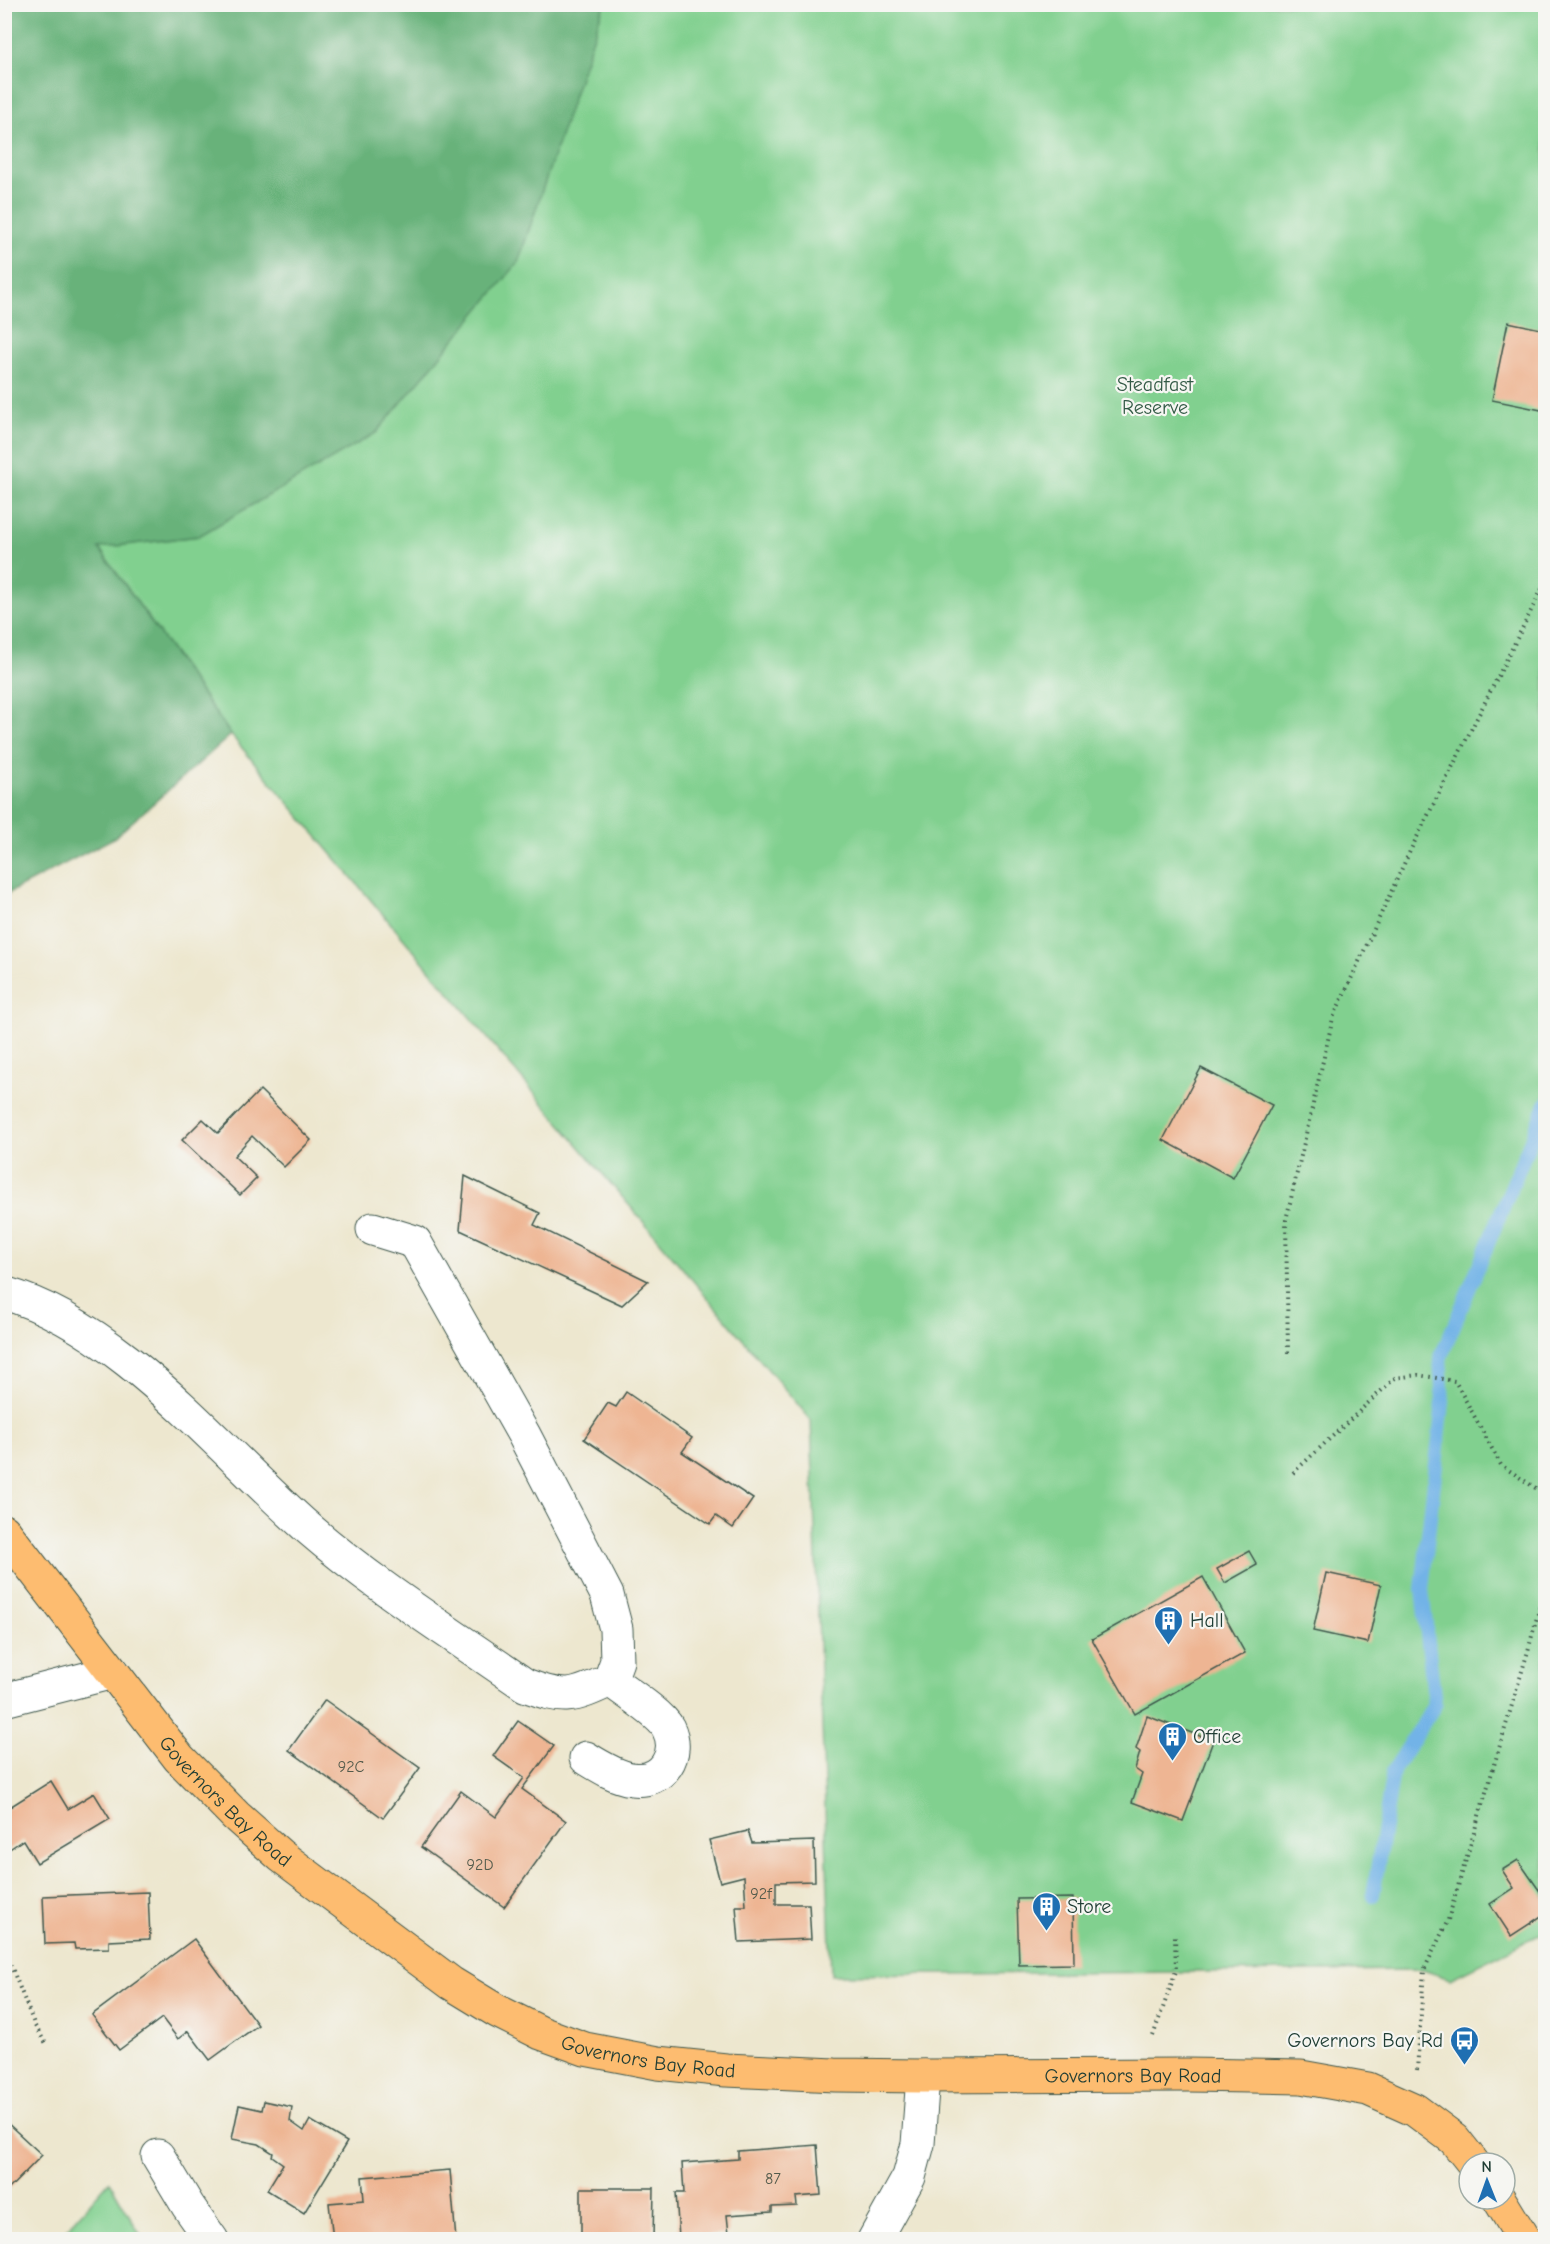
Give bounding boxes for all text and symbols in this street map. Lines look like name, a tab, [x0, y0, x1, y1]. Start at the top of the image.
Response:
park label: Steadfast Reserve	[1117, 373, 1195, 419]
building icon: Hall	[1153, 1604, 1185, 1646]
place label: Hall	[1190, 1609, 1224, 1632]
building icon: Office	[1156, 1720, 1188, 1762]
place label: Office	[1193, 1725, 1241, 1748]
street label: Governors Bay Road	[154, 1731, 296, 1872]
house number: 92C	[338, 1758, 365, 1776]
house number: 92D	[467, 1856, 493, 1874]
house number: 92f	[750, 1885, 773, 1903]
building icon: Store	[1030, 1890, 1062, 1932]
place label: Store	[1067, 1895, 1111, 1918]
bus stop icon: Governors Bay Rd	[1448, 2024, 1480, 2066]
place label: Governors Bay Rd	[1287, 2029, 1443, 2052]
street label: Governors Bay Road	[558, 2030, 736, 2082]
street label: Governors Bay Road	[1044, 2064, 1222, 2088]
north arrow	[1457, 2151, 1517, 2211]
text: N	[1481, 2158, 1492, 2176]
house number: 87	[765, 2170, 781, 2188]

